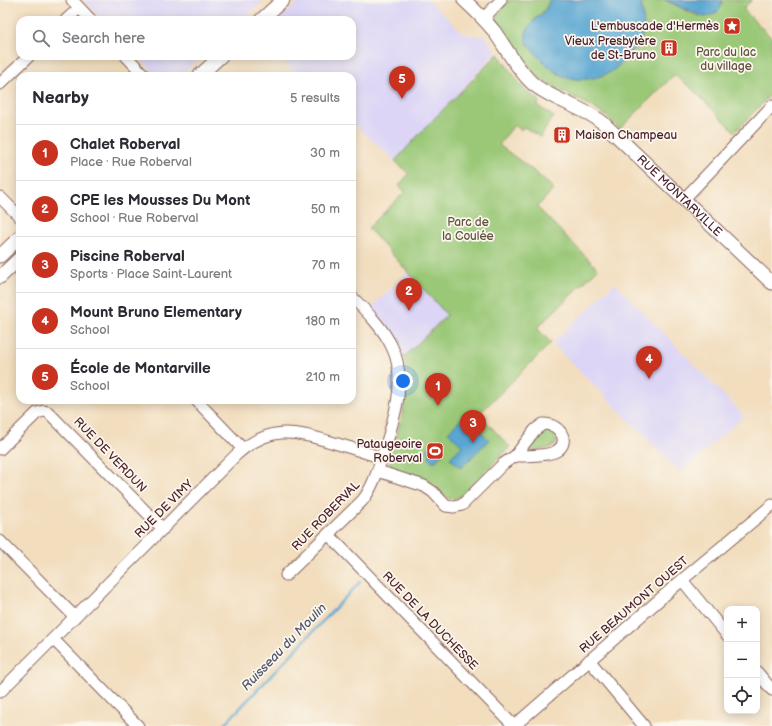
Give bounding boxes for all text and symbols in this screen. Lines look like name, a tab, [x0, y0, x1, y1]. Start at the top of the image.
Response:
search box	[16, 16, 356, 60]
place icon: L'embuscade d'Hermès	[722, 16, 742, 36]
place label: L'embuscade d'Hermès	[591, 19, 719, 34]
icon: search	[30, 27, 52, 49]
text: Search here	[62, 29, 145, 48]
place label: Vieux Presbytère de St-Bruno	[565, 34, 656, 63]
building icon: Vieux Presbytère de St-Bruno	[659, 38, 679, 58]
park label: Parc du lac du village	[696, 45, 756, 74]
pin: 5	[389, 66, 415, 99]
text: Nearby	[32, 88, 89, 108]
text: 5 results	[290, 90, 340, 106]
building icon: Maison Champeau	[552, 125, 572, 145]
place label: Maison Champeau	[575, 128, 677, 143]
text: Chalet Roberval	[70, 135, 180, 154]
text: 1	[42, 145, 48, 161]
text: 30 m	[310, 145, 340, 161]
street label: RUE MONTARVILLE	[634, 152, 725, 239]
text: Place · Rue Roberval	[70, 154, 192, 170]
text: CPE les Mousses Du Mont	[70, 191, 250, 210]
text: 2	[41, 201, 49, 217]
text: 50 m	[311, 201, 340, 217]
text: School · Rue Roberval	[70, 210, 199, 226]
park label: Parc de la Coulée	[442, 215, 494, 244]
text: Piscine Roberval	[70, 247, 185, 266]
text: 3	[41, 257, 49, 273]
text: 70 m	[312, 257, 340, 273]
text: Sports · Place Saint-Laurent	[70, 266, 232, 282]
pin: 2	[396, 278, 422, 311]
text: Mount Bruno Elementary	[70, 303, 242, 322]
text: 4	[41, 313, 49, 329]
text: 180 m	[305, 313, 340, 329]
text: School	[70, 322, 110, 338]
pin: 4	[636, 346, 662, 379]
text: École de Montarville	[70, 359, 211, 378]
text: 5	[41, 369, 49, 385]
text: 210 m	[306, 369, 340, 385]
your location	[393, 371, 413, 391]
pin: 1	[425, 373, 451, 406]
text: School	[70, 378, 110, 394]
pin: 3	[460, 410, 486, 443]
street label: RUE DE VERDUN	[70, 414, 150, 496]
place label: Pataugeoire Roberval	[356, 437, 422, 466]
sports icon: Pataugeoire Roberval	[425, 441, 445, 461]
street label: RUE DE VIMY	[132, 476, 197, 541]
street label: RUE ROBERVAL	[289, 478, 363, 554]
street label: RUE BEAUMONT OUEST	[576, 553, 692, 656]
street label: RUE DE LA DUCHESSE	[379, 569, 481, 673]
water label: Ruisseau du Moulin	[238, 600, 330, 694]
map controls	[724, 606, 760, 714]
button: +	[724, 606, 760, 642]
button: −	[724, 642, 760, 678]
button: locate	[724, 678, 760, 714]

